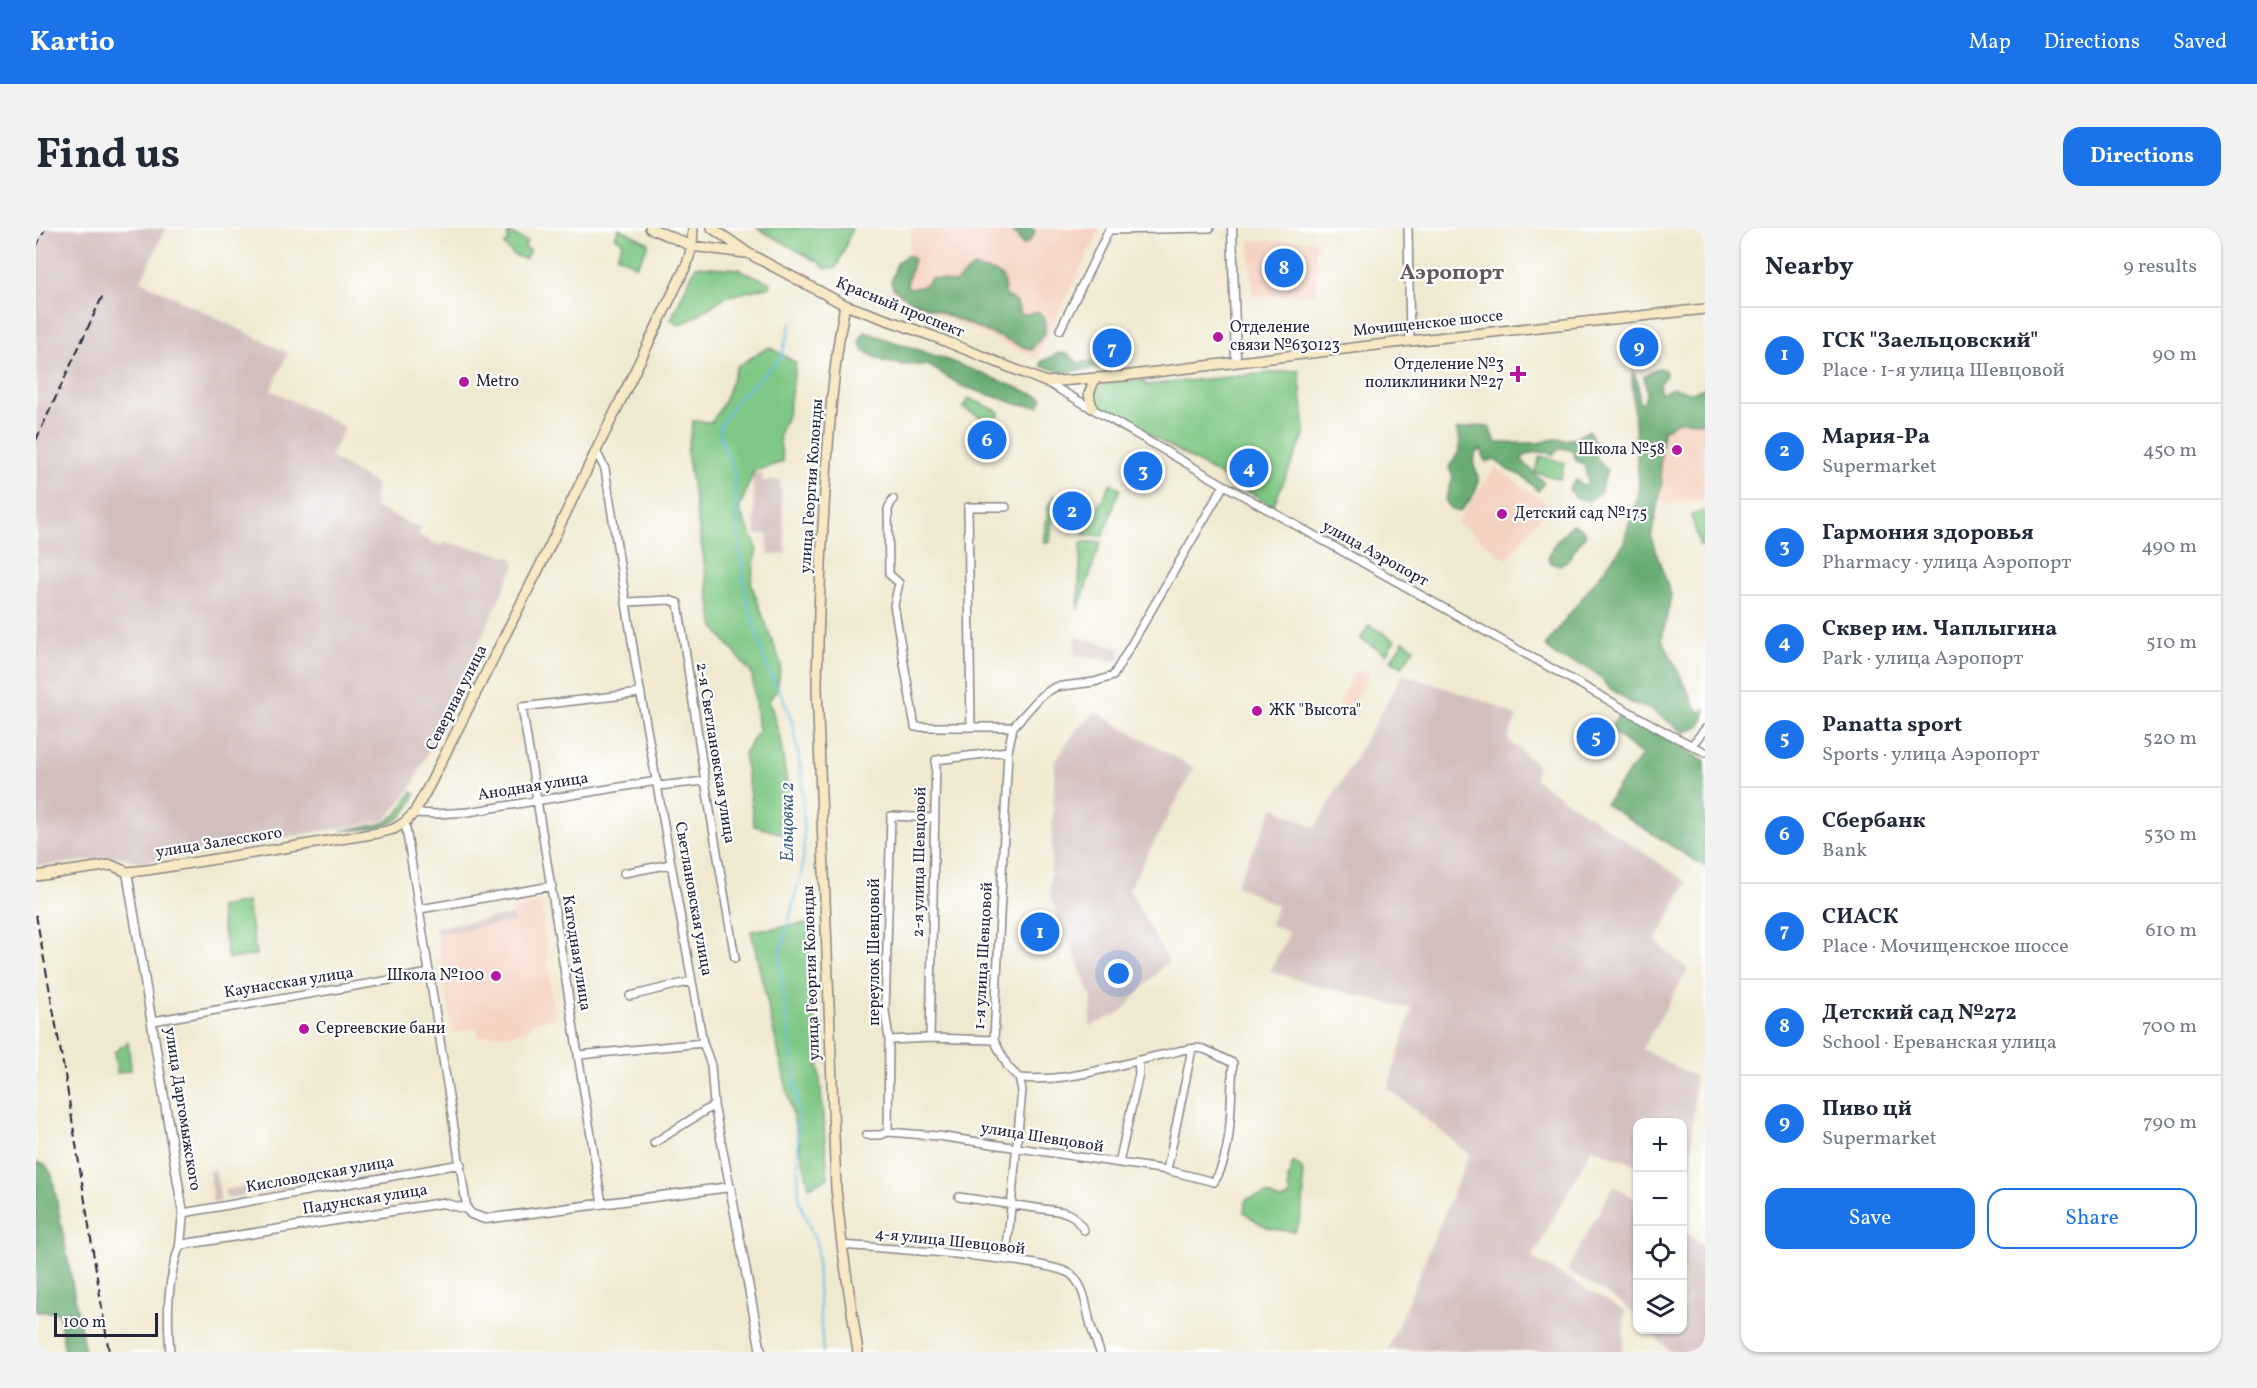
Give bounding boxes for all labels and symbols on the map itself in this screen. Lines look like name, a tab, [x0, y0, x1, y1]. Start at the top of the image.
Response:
pin: 8	[1264, 246, 1304, 291]
district label: Аэропорт	[1400, 258, 1504, 289]
street label: Красный проспект	[832, 272, 968, 344]
street label: Мочищенское шоссе	[1352, 305, 1504, 343]
place label: Отделение связи №630123	[1230, 317, 1340, 357]
pin: 9	[1620, 324, 1658, 370]
pin: 7	[1092, 326, 1132, 370]
marker: Отделение связи №630123	[1211, 330, 1225, 344]
place label: Отделение №3 поликлиники №27	[1365, 354, 1504, 394]
marker: Отделение №3 поликлиники №27	[1509, 365, 1527, 383]
place label: Metro	[476, 371, 519, 393]
marker: Metro	[457, 375, 471, 389]
street label: улица Георгия Колонды	[795, 398, 829, 574]
pin: 6	[968, 418, 1006, 462]
place label: Школа №58	[1578, 439, 1665, 461]
marker: Школа №58	[1670, 443, 1684, 457]
pin: 4	[1230, 446, 1268, 490]
pin: 3	[1124, 448, 1162, 494]
pin: 2	[1052, 488, 1092, 534]
place label: Детский сад №175	[1514, 503, 1647, 525]
marker: Детский сад №175	[1495, 507, 1509, 521]
street label: улица Аэропорт	[1318, 516, 1432, 592]
street label: Северная улица	[421, 641, 493, 755]
street label: 2-я Светлановская улица	[690, 661, 740, 845]
place label: ЖК "Высота"	[1269, 700, 1361, 722]
marker: ЖК "Высота"	[1250, 704, 1264, 718]
pin: 5	[1576, 714, 1616, 760]
street label: Анодная улица	[476, 767, 590, 807]
water label: Ельцовка 2	[776, 782, 801, 862]
street label: 2-я улица Шевцовой	[908, 786, 932, 938]
street label: Светлановская улица	[669, 820, 717, 978]
street label: улица Залесского	[154, 822, 284, 864]
street label: переулок Шевцовой	[864, 878, 886, 1026]
street label: 1-я улица Шевцовой	[969, 881, 999, 1030]
street label: улица Георгия Колонды	[798, 885, 826, 1061]
street label: Катодная улица	[556, 893, 596, 1013]
pin: 1	[1020, 910, 1060, 954]
your location	[1104, 959, 1133, 988]
street label: Каунасская улица	[223, 962, 355, 1004]
place label: Школа №100	[387, 965, 484, 987]
marker: Школа №100	[489, 969, 503, 983]
place label: Сергеевские бани	[316, 1018, 446, 1040]
marker: Сергеевские бани	[297, 1022, 311, 1036]
street label: улица Даргомыжского	[158, 1026, 206, 1192]
street label: улица Шевцовой	[979, 1117, 1105, 1159]
street label: Кисловодская улица	[244, 1151, 396, 1199]
street label: Падунская улица	[301, 1179, 429, 1221]
street label: 4-я улица Шевцовой	[874, 1223, 1027, 1261]
scale bar	[54, 1310, 158, 1338]

